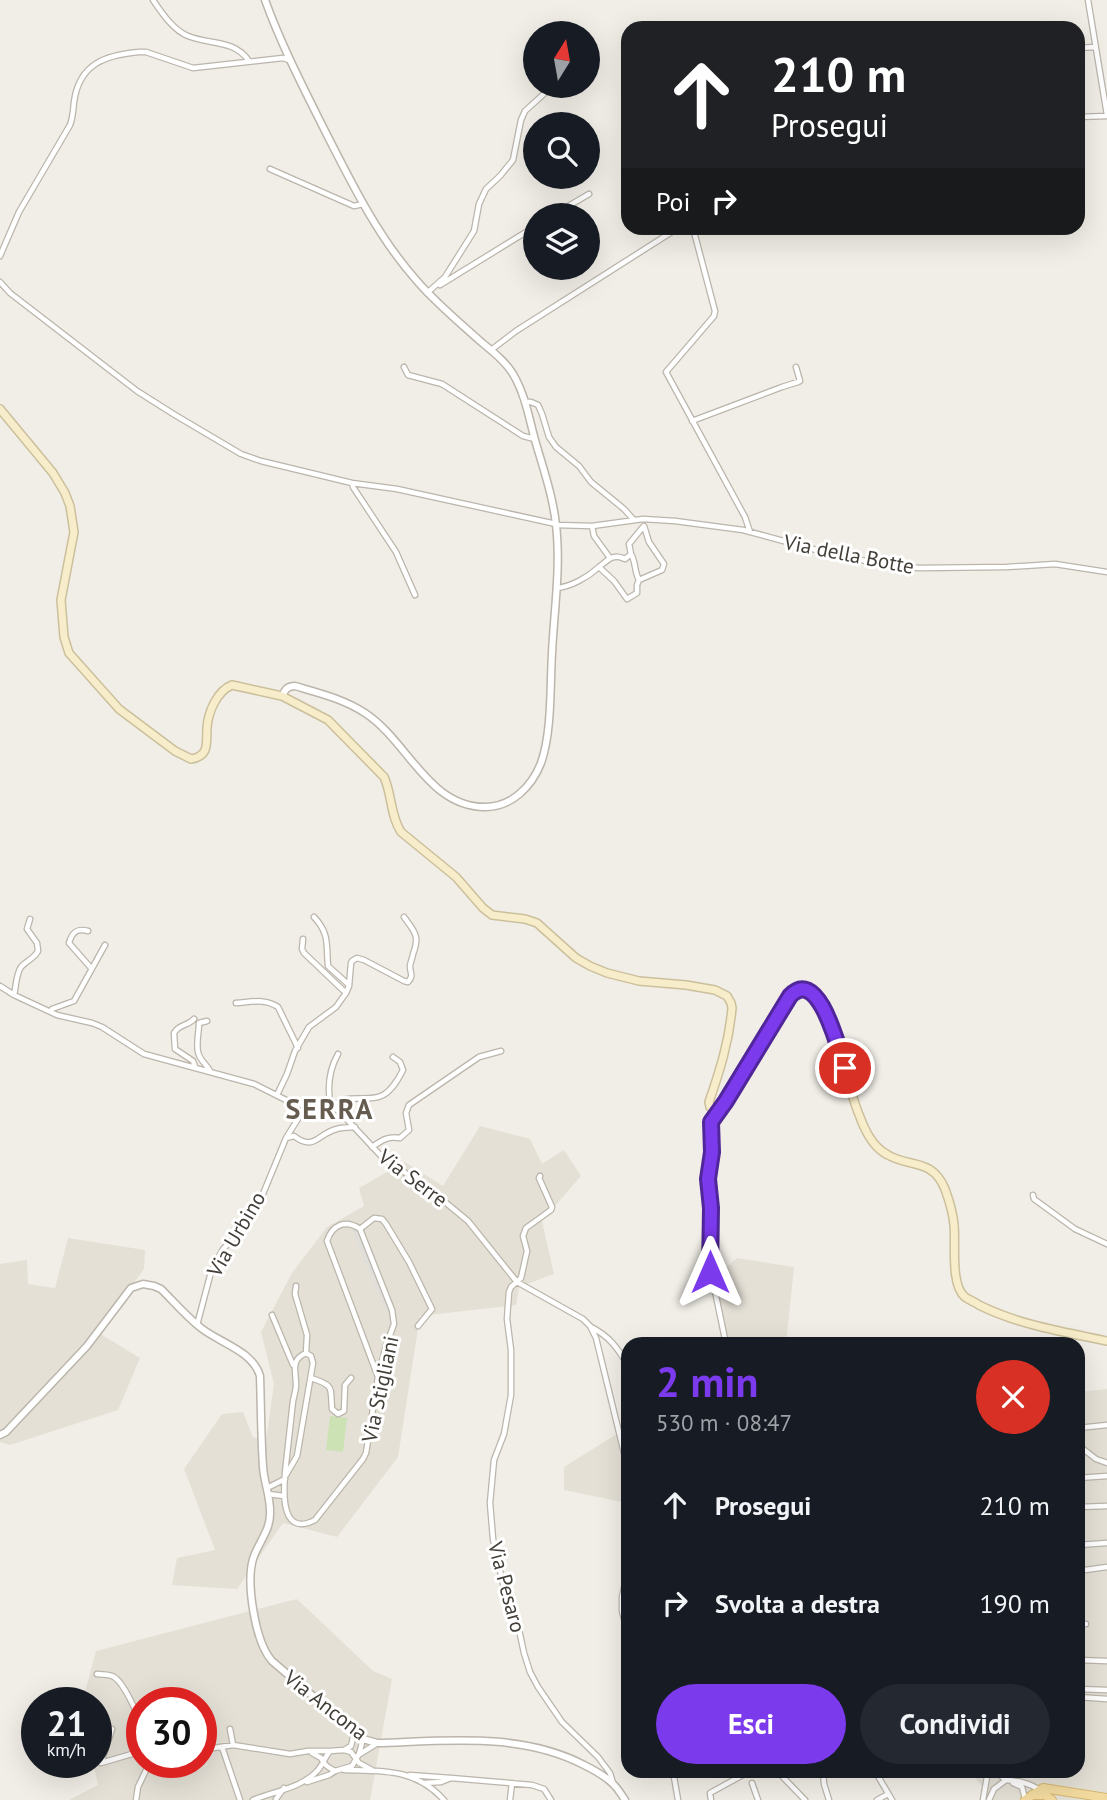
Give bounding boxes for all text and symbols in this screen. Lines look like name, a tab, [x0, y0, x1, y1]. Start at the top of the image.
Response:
north arrow	[523, 21, 600, 98]
map controls	[523, 21, 600, 280]
text: 210 m	[771, 42, 906, 106]
icon: ahead	[656, 49, 747, 140]
text: Prosegui	[771, 104, 888, 146]
button: search	[523, 112, 600, 189]
icon: right	[705, 182, 743, 220]
text: Poi	[656, 185, 691, 218]
button: layers	[523, 203, 600, 280]
street label: Via della Botte	[781, 528, 916, 580]
pin	[815, 1038, 875, 1098]
icon: arrive	[826, 1049, 864, 1087]
district label: SERRA	[285, 1090, 375, 1127]
street label: Via Serre	[372, 1142, 453, 1213]
street label: Via Urbino	[200, 1186, 271, 1282]
position arrow	[673, 1235, 747, 1309]
street label: Via Stigliani	[355, 1333, 404, 1446]
text: 2 min	[656, 1354, 758, 1409]
button: close	[976, 1360, 1050, 1434]
text: 530 m · 08:47	[656, 1408, 792, 1437]
icon: ahead	[656, 1486, 694, 1524]
text: Prosegui	[715, 1489, 811, 1522]
text: 210 m	[979, 1489, 1050, 1522]
street label: Via Pesaro	[482, 1538, 532, 1635]
icon: right	[656, 1584, 694, 1622]
text: Svolta a destra	[715, 1587, 880, 1620]
text: 190 m	[979, 1587, 1050, 1620]
street label: Via Ancona	[278, 1663, 373, 1746]
button: Esci	[656, 1684, 846, 1764]
button: Condividi	[860, 1684, 1050, 1764]
speed limit sign: 30	[126, 1687, 217, 1778]
text: 21	[47, 1700, 86, 1746]
text: km/h	[47, 1738, 86, 1761]

